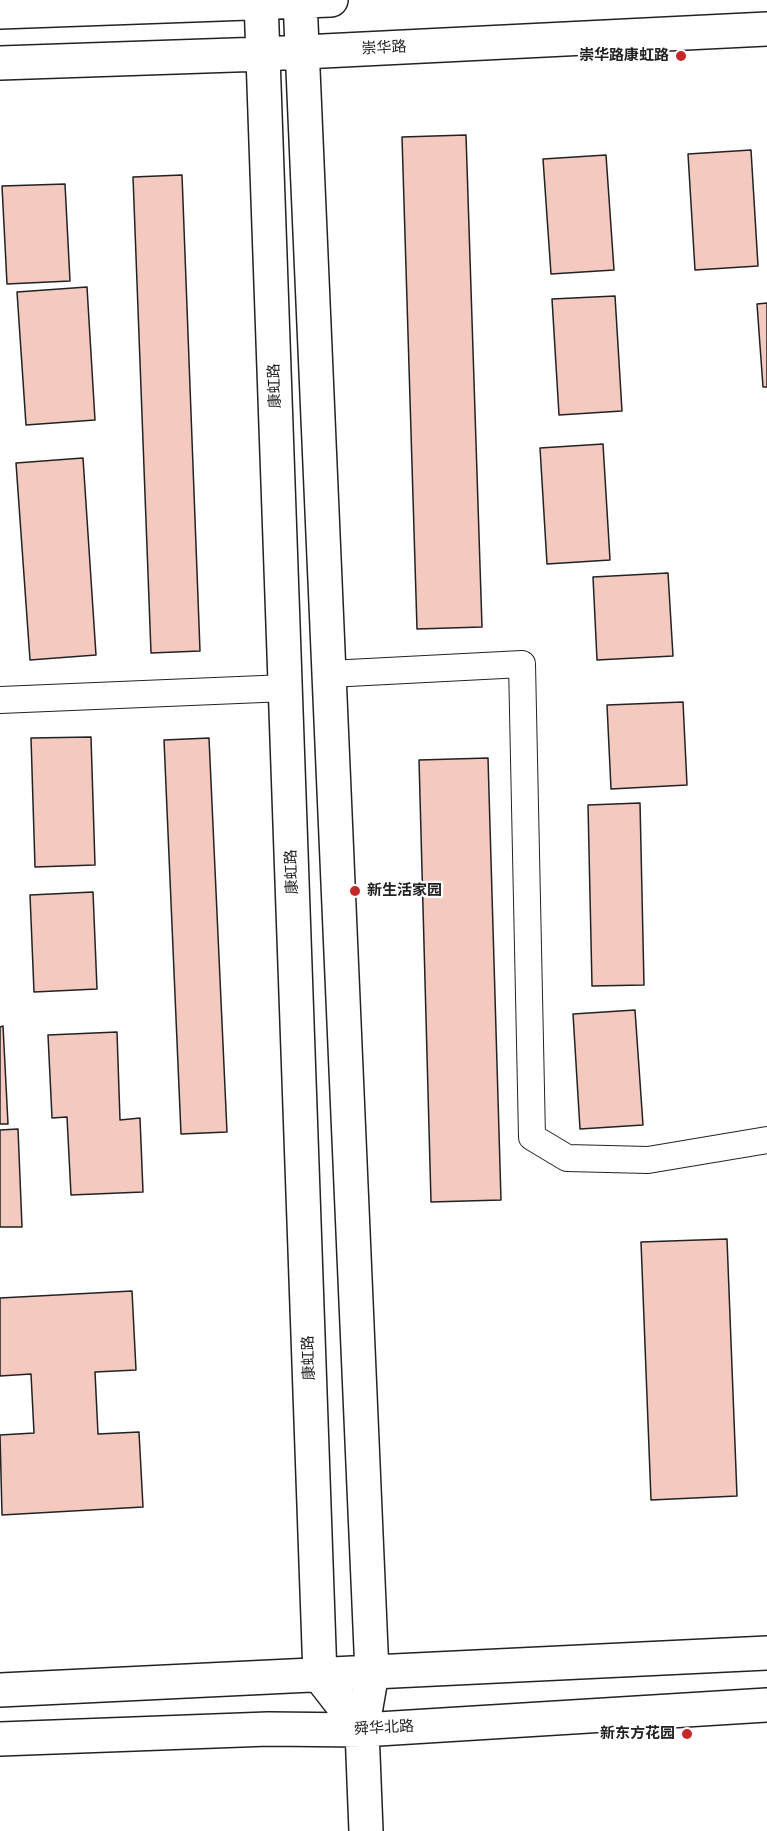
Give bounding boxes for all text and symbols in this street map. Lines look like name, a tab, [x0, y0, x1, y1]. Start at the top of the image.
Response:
street label: 崇华路	[361, 38, 407, 58]
place label: 崇华路康虹路	[579, 47, 669, 65]
marker: 崇华路康虹路	[674, 49, 688, 63]
street label: 康虹路	[265, 363, 285, 409]
street label: 康虹路	[282, 849, 302, 895]
place label: 新生活家园	[367, 882, 442, 900]
marker: 新生活家园	[348, 884, 362, 898]
street label: 康虹路	[299, 1335, 319, 1381]
street label: 舜华北路	[354, 1717, 414, 1739]
place label: 新东方花园	[600, 1725, 675, 1743]
marker: 新东方花园	[680, 1727, 694, 1741]

